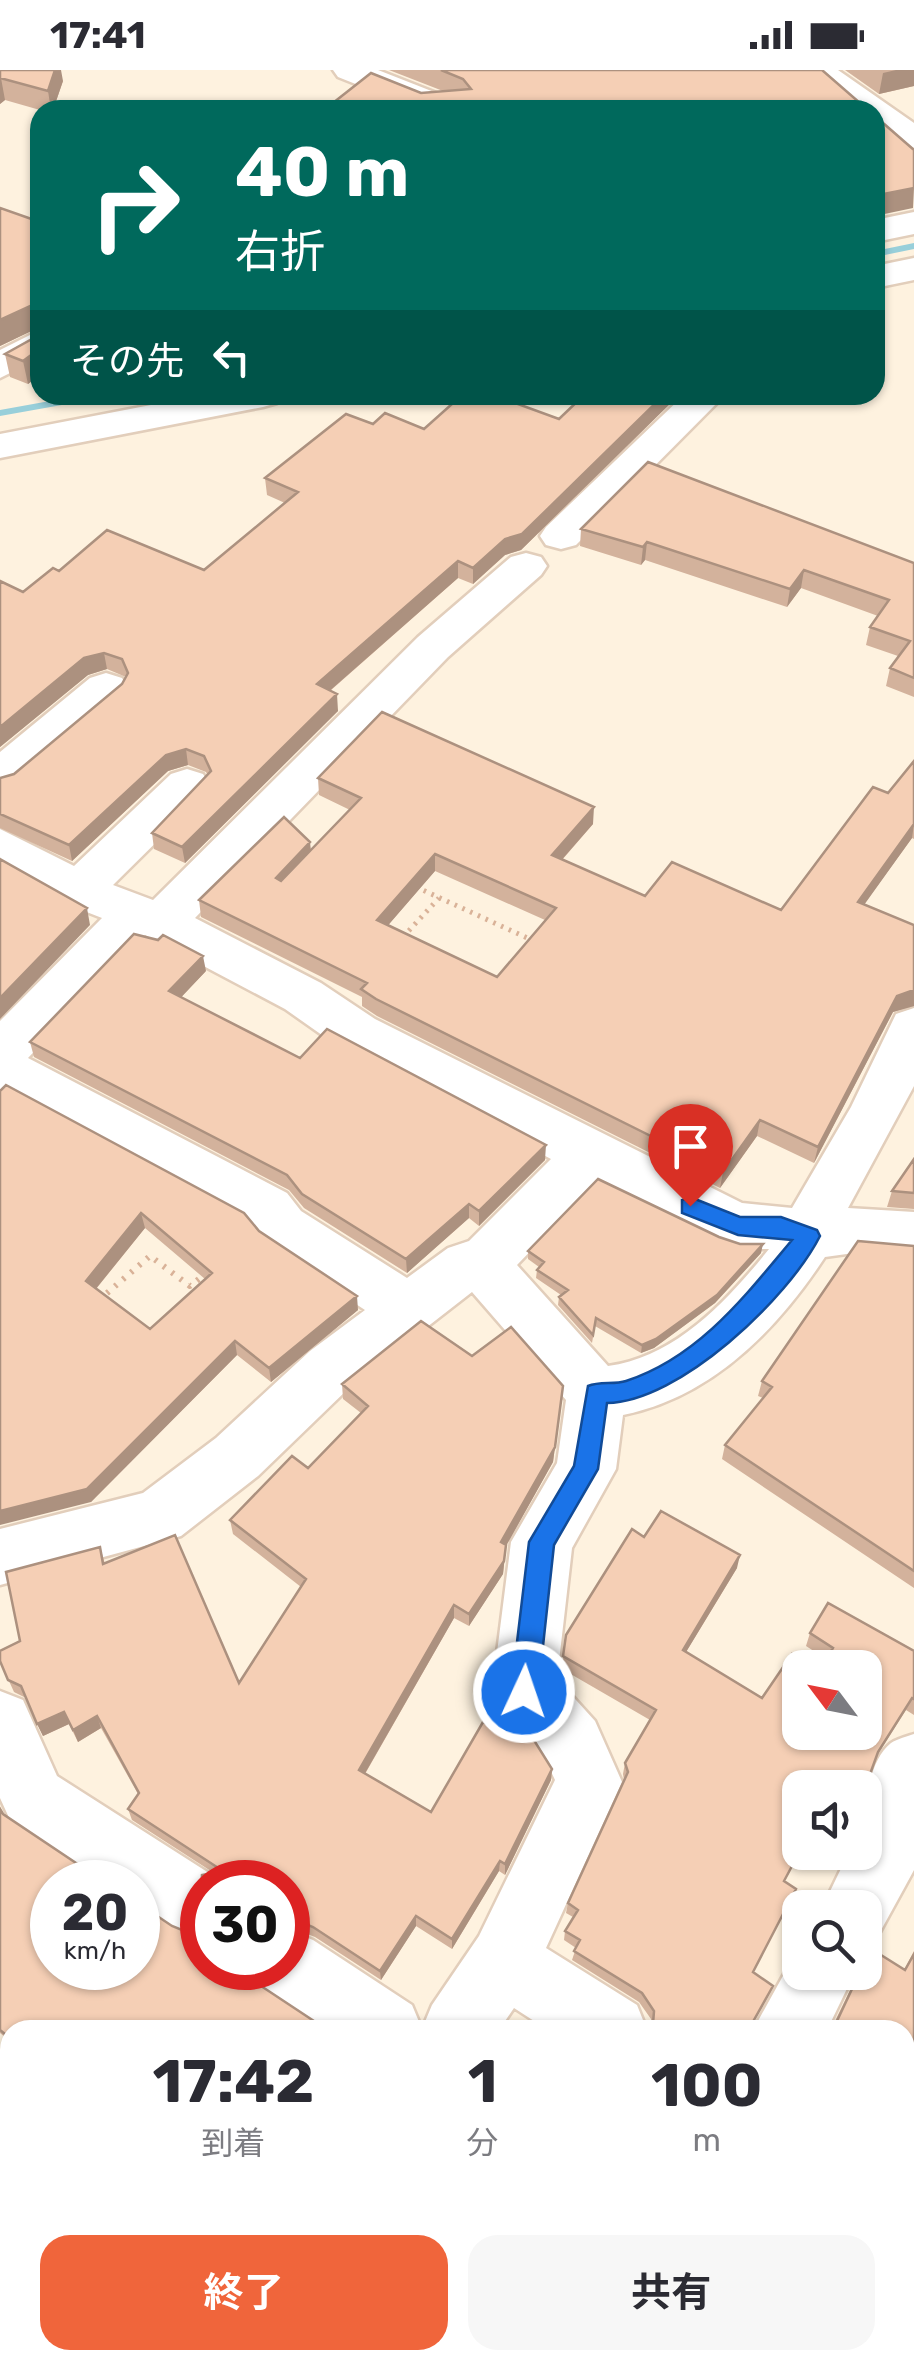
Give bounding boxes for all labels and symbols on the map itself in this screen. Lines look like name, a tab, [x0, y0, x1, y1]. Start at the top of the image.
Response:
pin	[648, 1104, 733, 1207]
position arrow	[472, 1640, 576, 1744]
north arrow	[782, 1650, 882, 1750]
speed limit sign: 30	[180, 1860, 310, 1990]

